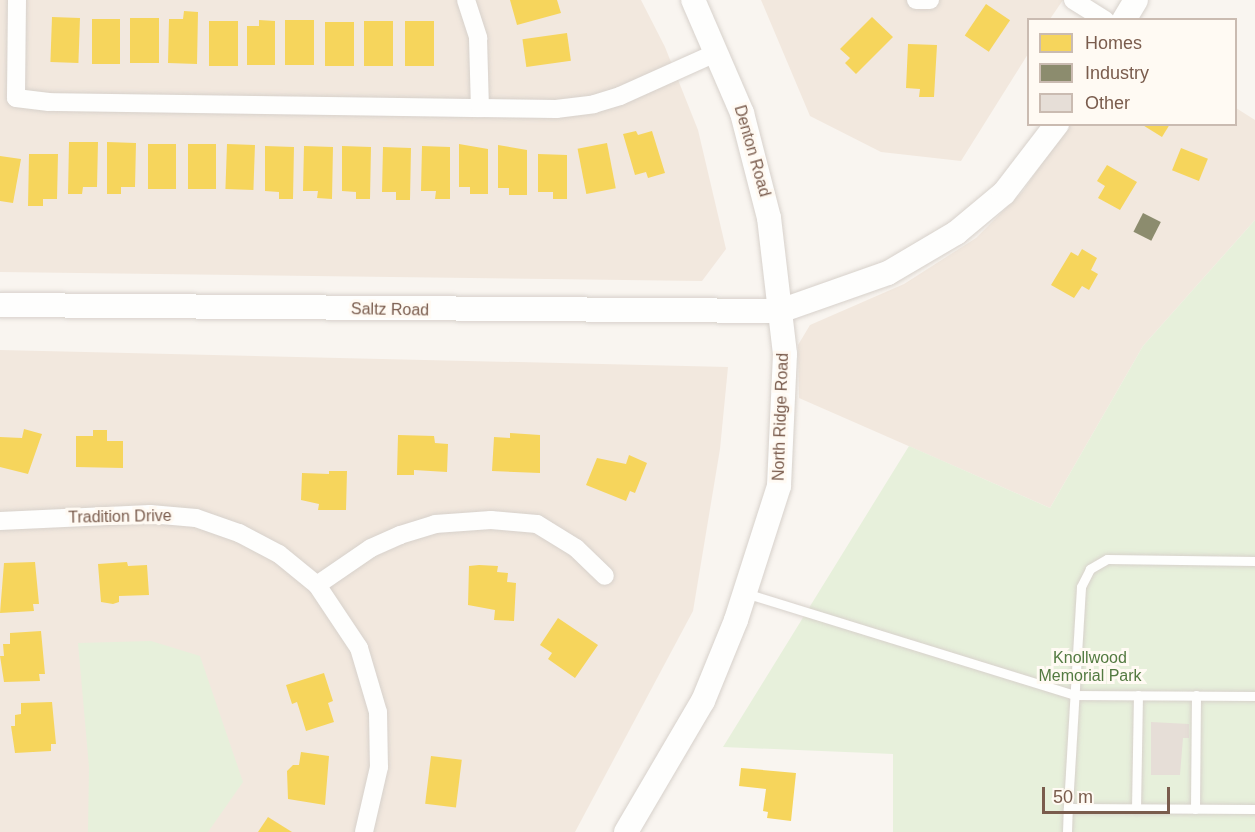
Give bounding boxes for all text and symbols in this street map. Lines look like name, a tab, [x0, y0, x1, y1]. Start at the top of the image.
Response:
legend	[1027, 18, 1237, 126]
text: Homes	[1085, 33, 1142, 53]
text: Industry	[1085, 63, 1149, 83]
text: Other	[1085, 93, 1130, 113]
street label: Denton Road	[730, 103, 774, 199]
street label: Saltz Road	[351, 300, 429, 320]
street label: North Ridge Road	[769, 353, 793, 481]
street label: Tradition Drive	[68, 506, 172, 528]
park label: Knollwood Memorial Park	[1038, 648, 1142, 686]
scale bar	[1045, 775, 1172, 813]
text: 50 m	[1053, 787, 1093, 807]

